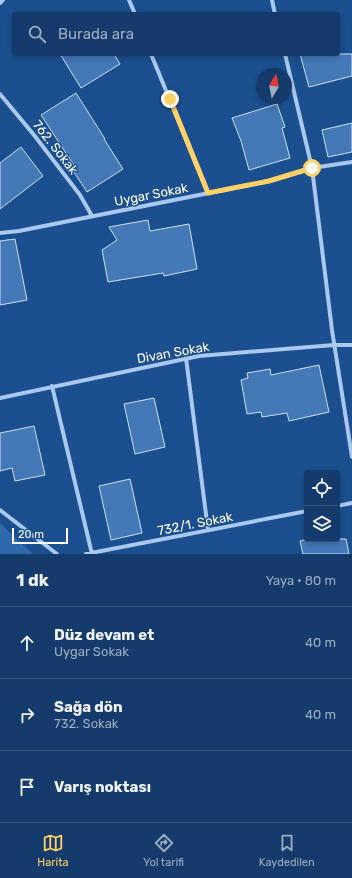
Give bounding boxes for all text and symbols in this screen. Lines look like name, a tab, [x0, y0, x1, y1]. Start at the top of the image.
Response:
search box	[12, 12, 340, 56]
icon: search	[26, 23, 48, 45]
text: Burada ara	[58, 25, 134, 43]
north arrow	[256, 68, 292, 104]
route end	[161, 90, 179, 108]
street label: 762. Sokak	[30, 117, 81, 177]
route start	[303, 159, 321, 177]
street label: Uygar Sokak	[113, 180, 190, 210]
street label: Divan Sokak	[136, 339, 211, 366]
map controls	[304, 470, 340, 542]
button: locate	[304, 470, 340, 506]
button: layers	[304, 506, 340, 542]
street label: 732/1. Sokak	[156, 509, 234, 538]
scale bar	[12, 526, 68, 545]
text: 20 m	[18, 528, 44, 541]
text: 1 dk	[16, 570, 49, 590]
text: Yaya · 80 m	[266, 573, 336, 588]
text: Düz devam et	[54, 626, 154, 644]
icon: ahead	[16, 632, 38, 654]
text: 40 m	[305, 635, 336, 650]
text: Uygar Sokak	[54, 644, 129, 659]
text: Sağa dön	[54, 698, 123, 716]
icon: right	[16, 704, 38, 726]
text: 40 m	[305, 707, 336, 722]
text: 732. Sokak	[54, 716, 119, 731]
icon: arrive	[16, 776, 38, 798]
text: Varış noktası	[54, 778, 151, 796]
tab: Harita	[37, 832, 69, 869]
tab: Yol tarifi	[143, 832, 184, 869]
tab: Kaydedilen	[259, 832, 315, 869]

